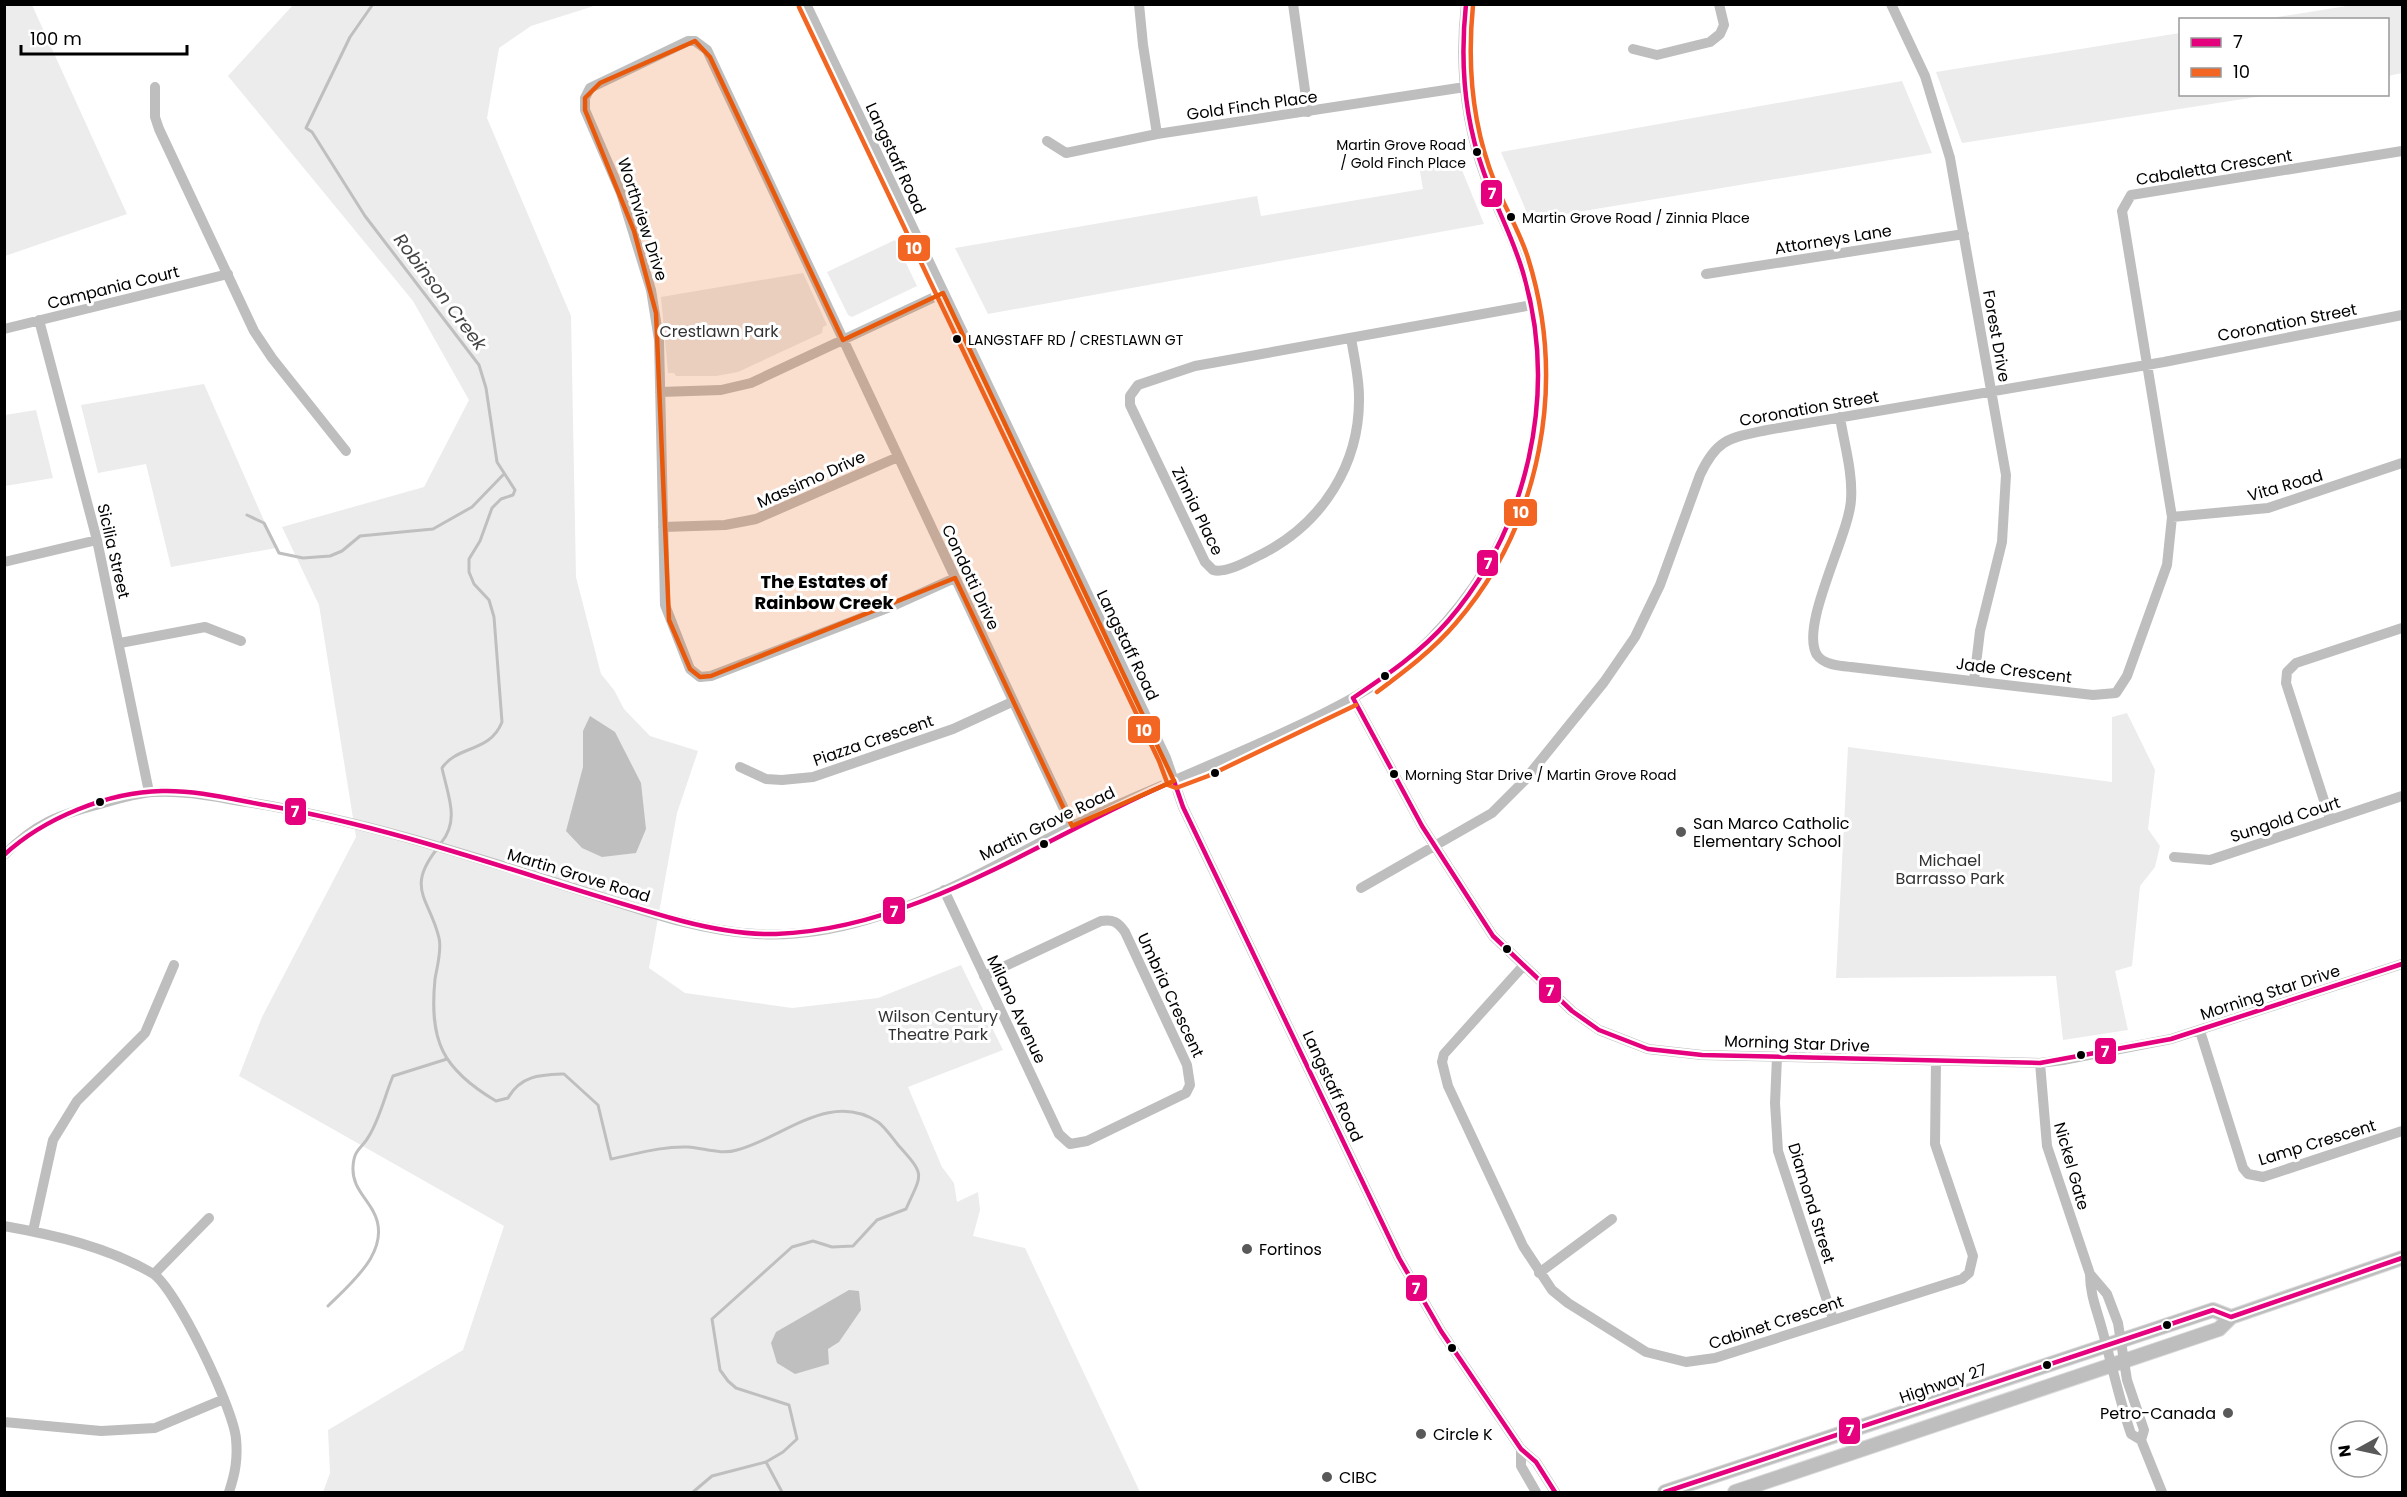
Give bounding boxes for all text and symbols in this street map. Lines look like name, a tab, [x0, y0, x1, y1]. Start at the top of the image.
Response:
scale bar	[21, 18, 188, 56]
legend	[2179, 18, 2389, 96]
text: 100 m	[30, 26, 82, 51]
text: 7	[2233, 29, 2243, 54]
text: 10	[2233, 59, 2250, 84]
street label: Gold Finch Place	[1185, 85, 1319, 126]
street label: Langstaff Road	[860, 99, 931, 218]
place label: Martin Grove Road / Gold Finch Place	[1336, 135, 1466, 173]
street label: Cabaletta Crescent	[2134, 144, 2294, 191]
marker: Martin Grove Road / Gold Finch Place	[1471, 146, 1483, 158]
street label: Worthview Drive	[612, 155, 673, 284]
line badge: 7	[1480, 179, 1503, 208]
text: 7	[1488, 182, 1497, 205]
place label: Martin Grove Road / Zinnia Place	[1522, 208, 1750, 228]
marker: Martin Grove Road / Zinnia Place	[1505, 211, 1517, 223]
street label: Attorneys Lane	[1773, 219, 1893, 260]
water label: Robinson Creek	[388, 228, 493, 356]
line badge: 10	[897, 234, 931, 262]
text: 10	[906, 237, 922, 260]
street label: Campania Court	[45, 260, 182, 315]
street label: Forest Drive	[1977, 288, 2016, 384]
street label: Coronation Street	[2216, 298, 2359, 347]
park label: Crestlawn Park	[659, 320, 779, 343]
place label: LANGSTAFF RD / CRESTLAWN GT	[968, 330, 1184, 350]
marker: LANGSTAFF RD / CRESTLAWN GT	[951, 333, 963, 345]
street label: Coronation Street	[1738, 385, 1881, 432]
street label: Massimo Drive	[753, 445, 869, 514]
street label: Zinnia Place	[1166, 463, 1229, 559]
street label: Vita Road	[2245, 464, 2325, 507]
line badge: 10	[1503, 498, 1538, 527]
street label: Sicilia Street	[91, 501, 136, 601]
text: 10	[1513, 501, 1529, 524]
street label: Condotti Drive	[936, 521, 1005, 634]
line badge: 7	[1476, 549, 1499, 577]
text: 7	[1484, 552, 1493, 575]
district label: The Estates of Rainbow Creek	[754, 569, 894, 615]
street label: Langstaff Road	[1091, 586, 1164, 704]
street label: Jade Crescent	[1955, 652, 2073, 689]
unlabelled marker	[1379, 670, 1391, 682]
street label: Piazza Crescent	[810, 709, 937, 772]
line badge: 10	[1127, 715, 1161, 744]
text: 10	[1136, 719, 1152, 742]
place label: Morning Star Drive / Martin Grove Road	[1405, 765, 1677, 785]
unlabelled marker	[1209, 767, 1221, 779]
marker: Morning Star Drive / Martin Grove Road	[1388, 768, 1400, 780]
street label: Martin Grove Road	[976, 781, 1119, 866]
street label: Sungold Court	[2227, 791, 2343, 848]
unlabelled marker	[94, 796, 106, 808]
line badge: 7	[284, 797, 307, 826]
text: 7	[291, 800, 300, 823]
place label: San Marco Catholic Elementary School	[1693, 812, 1850, 853]
marker: San Marco Catholic Elementary School	[1674, 825, 1688, 839]
unlabelled marker	[1038, 838, 1050, 850]
street label: Martin Grove Road	[505, 843, 653, 908]
park label: Michael Barrasso Park	[1896, 849, 2005, 890]
line badge: 7	[882, 896, 906, 925]
text: 7	[890, 900, 899, 923]
street label: Umbria Crescent	[1132, 929, 1210, 1062]
unlabelled marker	[1501, 943, 1513, 955]
street label: Milano Avenue	[981, 951, 1052, 1067]
street label: Morning Star Drive	[2197, 959, 2343, 1026]
line badge: 7	[1538, 976, 1562, 1004]
text: 7	[1546, 979, 1555, 1002]
park label: Wilson Century Theatre Park	[878, 1005, 998, 1046]
street label: Langstaff Road	[1297, 1027, 1368, 1146]
street label: Morning Star Drive	[1724, 1029, 1870, 1058]
line badge: 7	[2094, 1037, 2117, 1065]
text: 7	[2101, 1040, 2110, 1063]
unlabelled marker	[2075, 1049, 2087, 1061]
street label: Lamp Crescent	[2256, 1114, 2379, 1171]
street label: Nickel Gate	[2048, 1120, 2095, 1213]
street label: Diamond Street	[1782, 1140, 1841, 1266]
place label: Fortinos	[1259, 1238, 1322, 1261]
marker: Fortinos	[1240, 1242, 1254, 1256]
line badge: 7	[1405, 1274, 1428, 1302]
text: 7	[1412, 1277, 1421, 1300]
street label: Cabinet Crescent	[1706, 1290, 1847, 1355]
unlabelled marker	[2161, 1319, 2173, 1331]
unlabelled marker	[1446, 1342, 1458, 1354]
street label: Highway 27	[1896, 1358, 1990, 1409]
unlabelled marker	[2041, 1359, 2053, 1371]
place label: Petro-Canada	[2100, 1402, 2216, 1425]
marker: Petro-Canada	[2221, 1406, 2235, 1420]
line badge: 7	[1838, 1416, 1861, 1445]
text: 7	[1846, 1419, 1855, 1442]
north arrow	[2329, 1419, 2389, 1479]
place label: Circle K	[1433, 1423, 1493, 1446]
marker: Circle K	[1414, 1427, 1428, 1441]
text: N	[2332, 1443, 2357, 1459]
place label: CIBC	[1339, 1466, 1377, 1489]
marker: CIBC	[1320, 1470, 1334, 1484]

